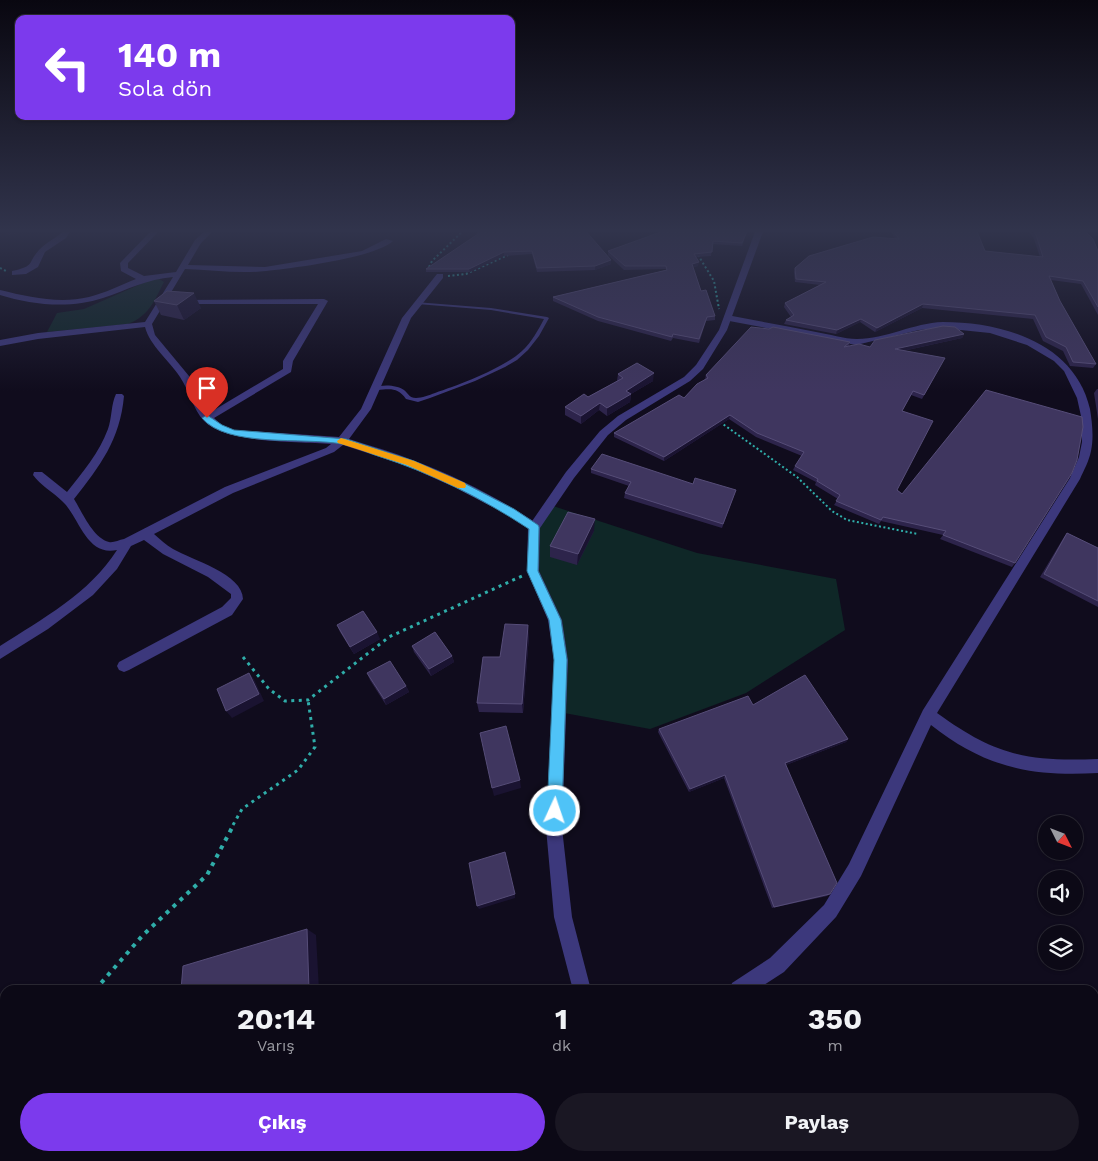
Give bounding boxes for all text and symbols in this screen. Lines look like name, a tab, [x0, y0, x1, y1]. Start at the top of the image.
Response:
text: 140 m	[118, 34, 221, 76]
icon: left	[35, 35, 100, 100]
text: Sola dön	[118, 76, 212, 101]
pin	[186, 367, 228, 418]
icon: arrive	[193, 374, 221, 402]
position arrow	[528, 784, 580, 836]
north arrow	[1038, 815, 1082, 860]
map controls	[1038, 815, 1083, 970]
button: sound	[1038, 870, 1083, 915]
button: layers	[1038, 925, 1083, 970]
text: 20:14	[237, 1001, 315, 1036]
text: 1	[555, 1001, 568, 1036]
text: 350	[808, 1001, 862, 1036]
text: Varış	[257, 1036, 295, 1055]
text: dk	[552, 1036, 571, 1055]
text: m	[827, 1036, 843, 1055]
button: Çıkış	[20, 1093, 545, 1151]
button: Paylaş	[555, 1093, 1079, 1151]

